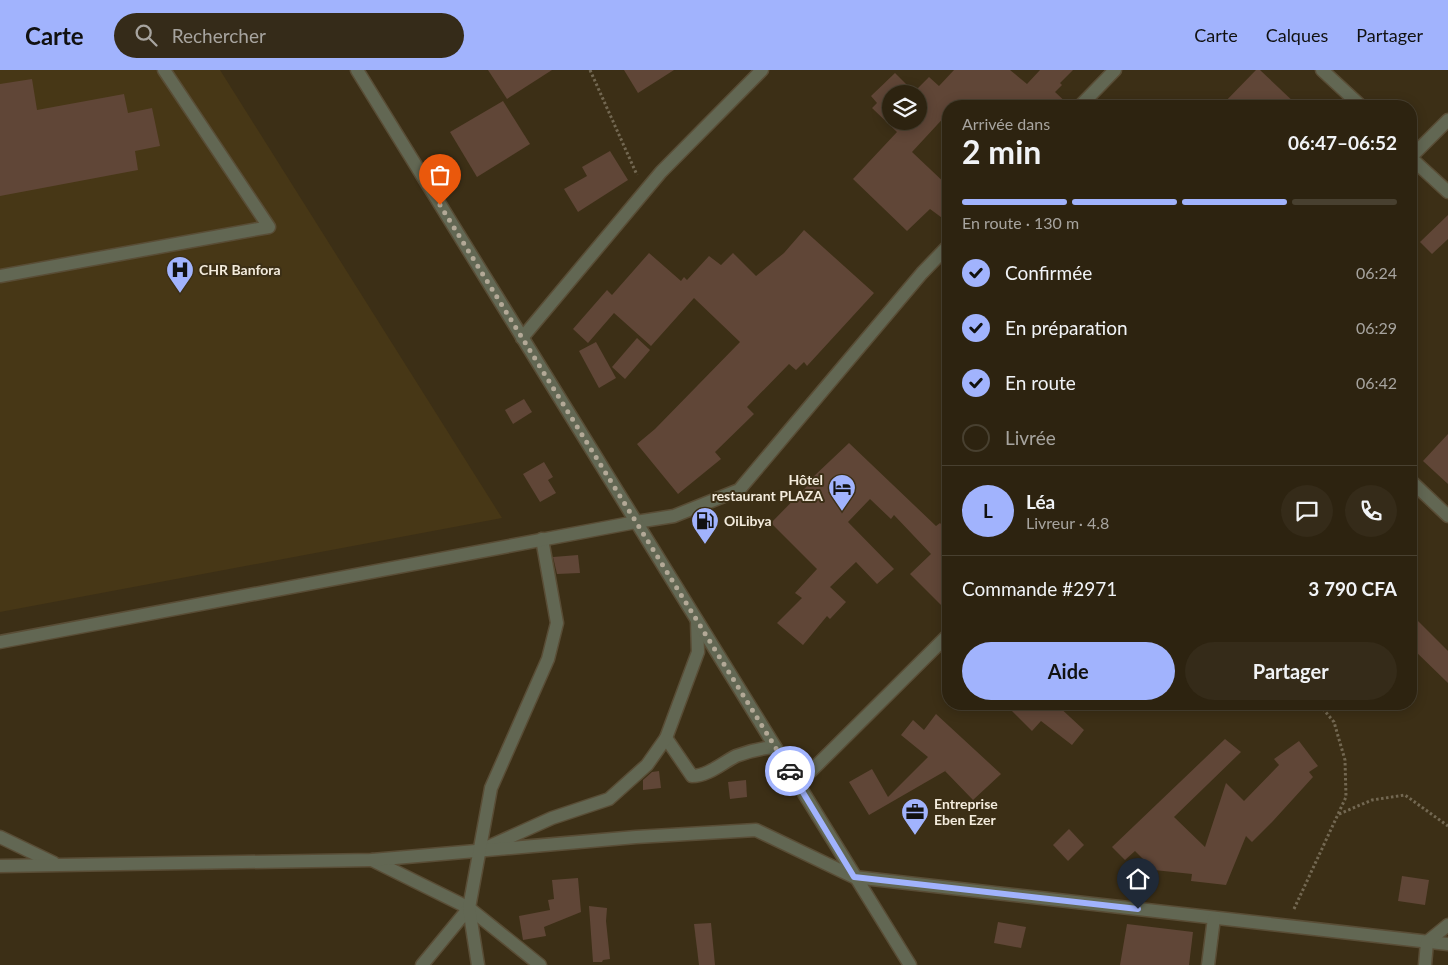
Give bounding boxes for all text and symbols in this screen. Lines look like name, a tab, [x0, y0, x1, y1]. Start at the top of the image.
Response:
search box	[114, 13, 464, 58]
text: Carte	[25, 21, 84, 50]
icon: search	[132, 21, 160, 49]
text: Rechercher	[172, 24, 266, 47]
text: Carte	[1194, 24, 1238, 46]
text: Calques	[1266, 24, 1328, 46]
text: Partager	[1356, 24, 1423, 46]
map controls	[882, 85, 927, 130]
button: layers	[882, 85, 927, 130]
text: Arrivée dans	[962, 114, 1050, 133]
text: 06:47–06:52	[1288, 131, 1397, 154]
text: 2 min	[962, 132, 1041, 171]
pin	[419, 154, 461, 205]
icon: bag	[426, 161, 454, 189]
text: En route · 130 m	[962, 213, 1079, 232]
hospital icon: CHR Banfora	[165, 255, 195, 294]
icon: check	[962, 259, 990, 287]
place label: CHR Banfora	[199, 261, 281, 278]
text: Confirmée	[1005, 261, 1092, 284]
text: 06:24	[1356, 263, 1397, 282]
icon: check	[962, 314, 990, 342]
text: En préparation	[1005, 316, 1128, 339]
text: 06:29	[1356, 318, 1397, 337]
icon: check	[962, 369, 990, 397]
text: En route	[1005, 371, 1076, 394]
text: 06:42	[1356, 373, 1397, 392]
text: Livrée	[1005, 426, 1056, 449]
place label: Hôtel restaurant PLAZA	[712, 471, 823, 504]
hotel icon: Hôtel restaurant PLAZA	[827, 473, 857, 512]
button: chat	[1281, 485, 1333, 537]
button: phone	[1345, 485, 1397, 537]
text: Léa	[1026, 490, 1055, 513]
text: L	[983, 499, 993, 522]
fuel station icon: OiLibya	[690, 506, 720, 545]
place label: OiLibya	[724, 512, 772, 529]
text: Livreur · 4.8	[1026, 513, 1109, 532]
text: Commande #2971	[962, 577, 1117, 600]
text: 3 790 CFA	[1308, 577, 1397, 600]
button: Aide	[962, 642, 1175, 700]
button: Partager	[1185, 642, 1397, 700]
courier	[765, 746, 815, 796]
icon: car	[776, 757, 804, 785]
place label: Entreprise Eben Ezer	[934, 795, 998, 828]
office icon: Entreprise Eben Ezer	[900, 797, 930, 836]
pin	[1117, 858, 1159, 909]
icon: home	[1124, 865, 1152, 893]

